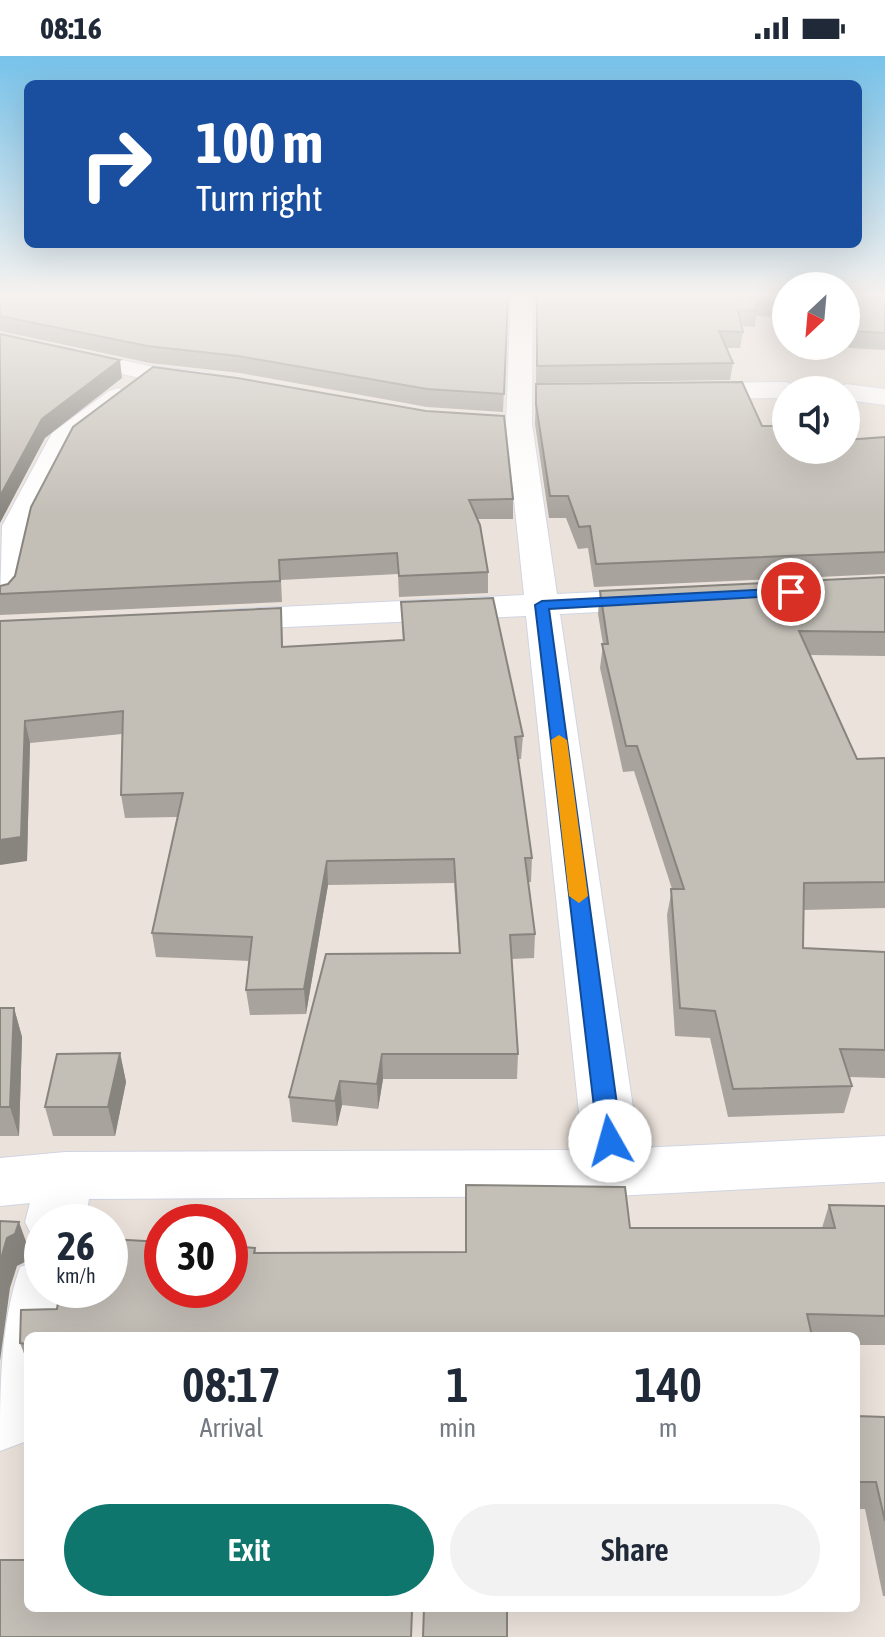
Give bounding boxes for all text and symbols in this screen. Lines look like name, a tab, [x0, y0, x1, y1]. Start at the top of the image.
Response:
text: 08:16	[40, 11, 102, 45]
text: 100 m	[196, 111, 323, 175]
icon: right	[64, 112, 168, 216]
text: Turn right	[196, 177, 323, 219]
north arrow	[772, 272, 860, 360]
map controls	[772, 272, 860, 464]
button: sound	[772, 376, 860, 464]
pin	[757, 558, 825, 626]
icon: arrive	[769, 570, 813, 614]
position arrow	[568, 1099, 652, 1183]
speed limit sign: 30	[144, 1204, 248, 1308]
text: 26	[57, 1223, 95, 1268]
text: km/h	[56, 1264, 96, 1287]
text: 08:17	[182, 1357, 281, 1412]
text: 1	[446, 1357, 469, 1412]
text: 140	[634, 1357, 702, 1412]
text: Arrival	[200, 1413, 263, 1443]
text: min	[439, 1413, 476, 1443]
text: m	[659, 1413, 677, 1443]
button: Exit	[64, 1504, 434, 1596]
button: Share	[450, 1504, 820, 1596]

